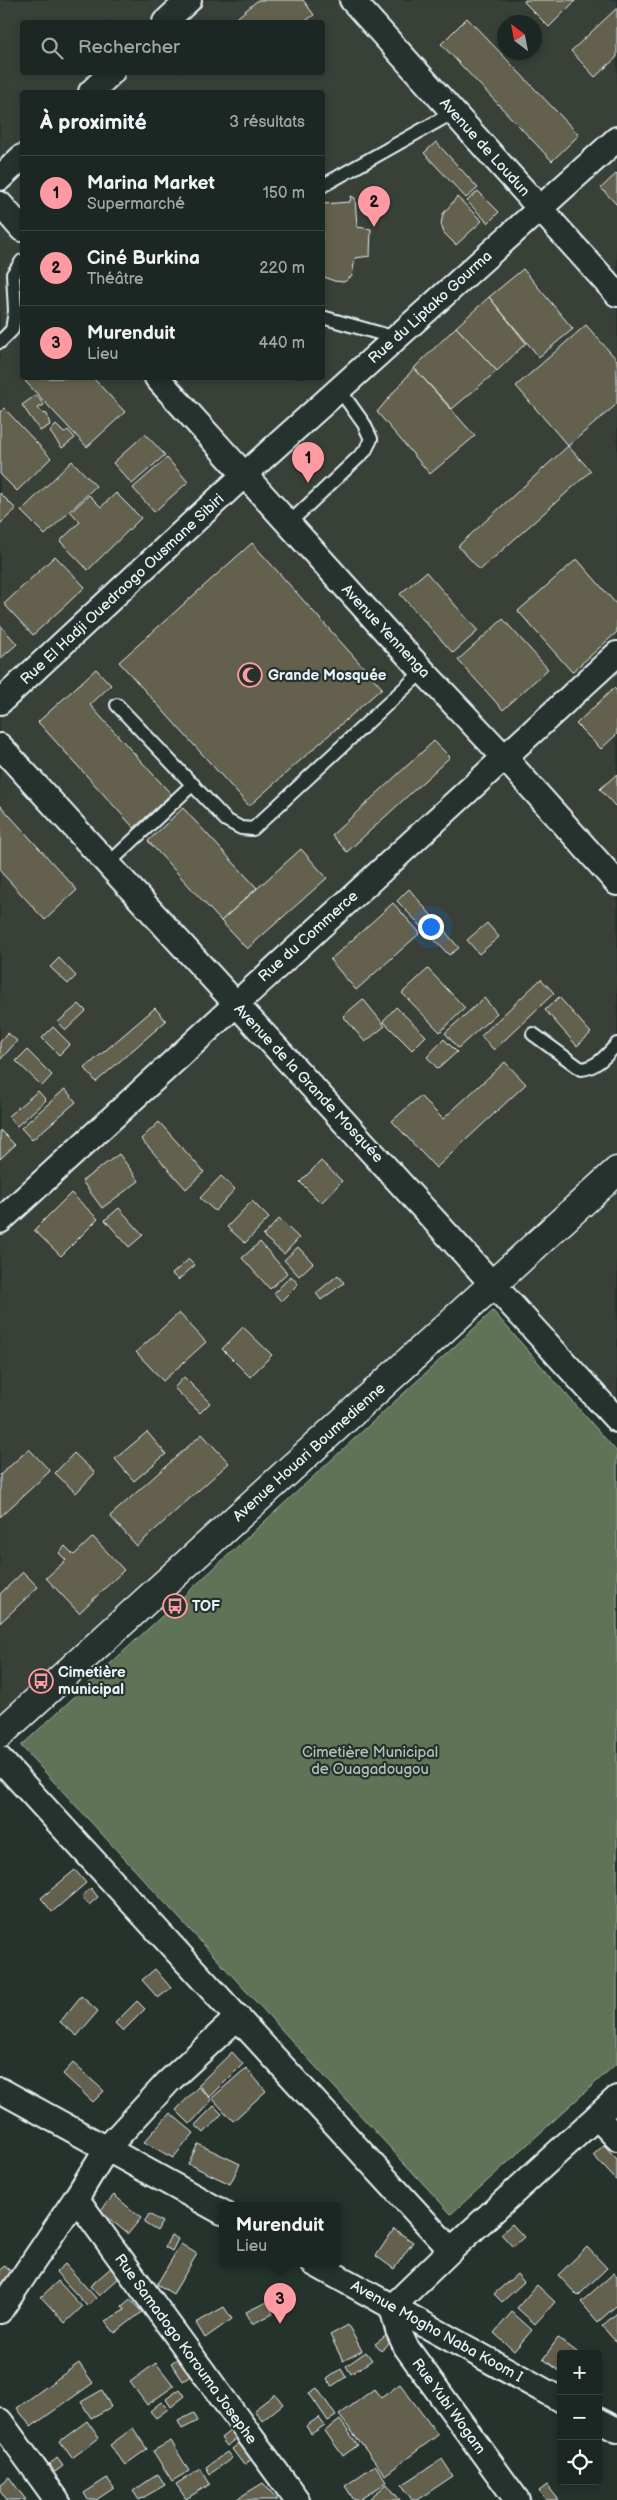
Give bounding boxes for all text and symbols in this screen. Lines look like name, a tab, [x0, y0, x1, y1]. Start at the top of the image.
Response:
north arrow	[497, 15, 542, 60]
search box	[20, 20, 325, 75]
icon: search	[38, 34, 66, 62]
text: Rechercher	[78, 36, 180, 59]
street label: Avenue de Loudun	[435, 94, 534, 201]
text: À proximité	[40, 110, 147, 135]
text: 3 résultats	[229, 113, 305, 132]
text: Marina Market	[87, 172, 215, 195]
text: 1	[53, 184, 59, 203]
text: 150 m	[263, 184, 305, 203]
pin: 2	[358, 186, 390, 227]
text: Supermarché	[87, 195, 185, 214]
text: Ciné Burkina	[87, 247, 200, 270]
street label: Rue du Liptako Gourma	[364, 247, 496, 368]
text: 2	[51, 259, 61, 278]
text: 220 m	[259, 259, 305, 278]
text: Théâtre	[87, 270, 144, 289]
text: Murenduit	[87, 322, 175, 345]
text: 3	[51, 334, 61, 353]
text: 440 m	[259, 334, 305, 353]
text: Lieu	[87, 345, 118, 364]
pin: 1	[292, 442, 324, 483]
street label: Rue El Hadji Ouedraogo Ousmane Sibiri	[16, 490, 228, 689]
street label: Avenue Yennenga	[337, 581, 434, 682]
mosque icon: Grande Mosquée	[237, 662, 263, 688]
place label: Grande Mosquée	[268, 666, 387, 685]
street label: Rue du Commerce	[254, 886, 362, 986]
your location	[418, 914, 444, 940]
street label: Avenue de la Grande Mosquée	[230, 1000, 387, 1167]
street label: Avenue Houari Boumedienne	[229, 1379, 390, 1526]
bus stop icon: TOF	[162, 1593, 188, 1619]
place label: TOF	[192, 1597, 220, 1616]
place label: Cimetière municipal	[58, 1663, 126, 1699]
bus stop icon: Cimetière municipal	[28, 1668, 54, 1694]
park label: Cimetière Municipal de Ouagadougou	[302, 1743, 438, 1779]
popup	[219, 2202, 341, 2267]
text: Murenduit	[236, 2214, 324, 2237]
text: Lieu	[236, 2237, 267, 2256]
street label: Rue Samadogo Korouma Josephe	[110, 2250, 261, 2448]
street label: Avenue Mogho Naba Koom I	[347, 2276, 526, 2387]
pin: 3	[264, 2283, 296, 2324]
map controls	[557, 2350, 602, 2485]
button: +	[557, 2350, 602, 2395]
street label: Rue Yubi Wogam	[407, 2355, 490, 2458]
button: −	[557, 2395, 602, 2440]
button: locate	[557, 2440, 602, 2485]

